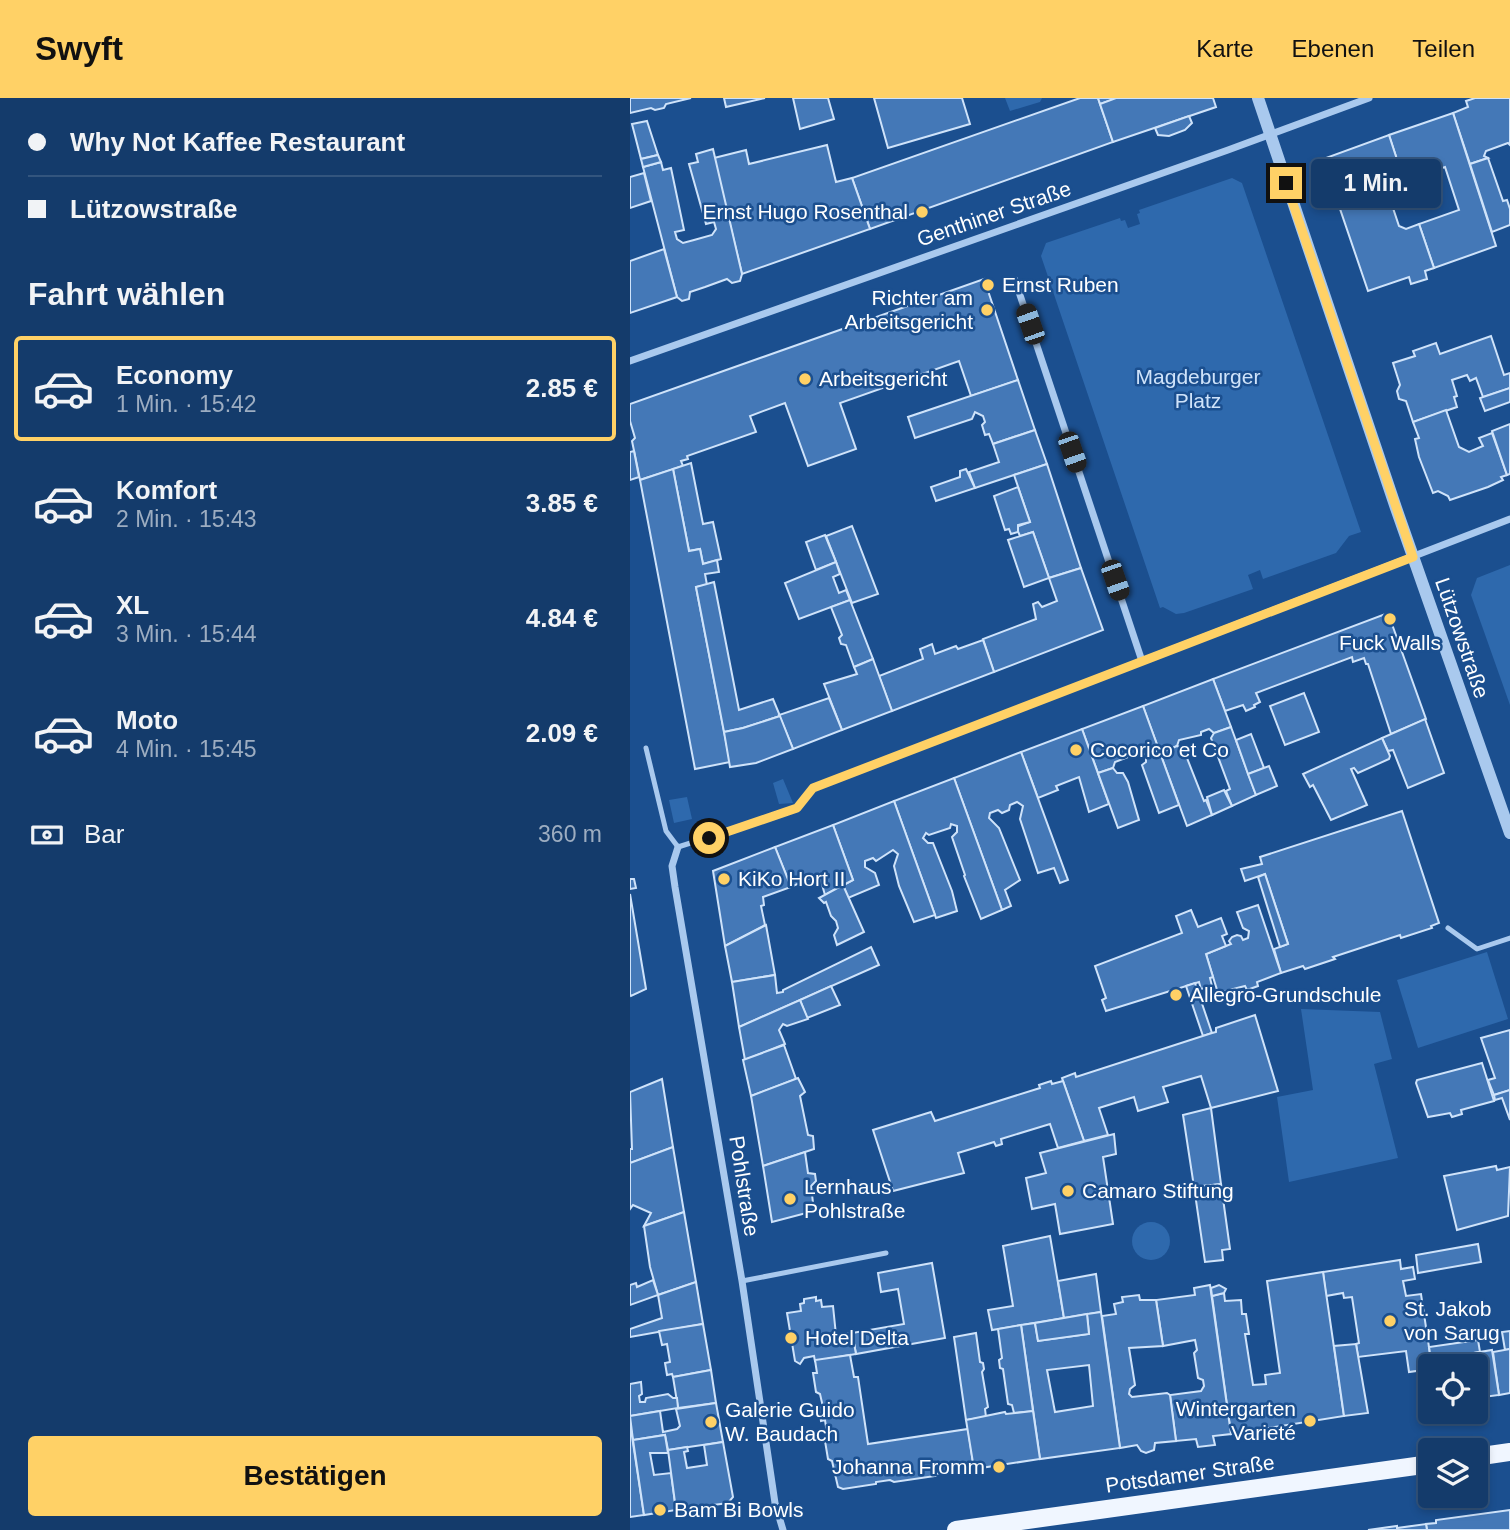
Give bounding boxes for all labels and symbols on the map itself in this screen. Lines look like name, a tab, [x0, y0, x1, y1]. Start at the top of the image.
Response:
callout: 1 Min.	[1310, 158, 1440, 208]
route end	[1270, 167, 1302, 199]
street label: Genthiner Straße	[914, 176, 1074, 251]
place label: Ernst Hugo Rosenthal	[703, 200, 908, 223]
marker: Ernst Hugo Rosenthal	[914, 204, 930, 220]
place label: Ernst Ruben	[1002, 273, 1119, 296]
marker: Ernst Ruben	[980, 277, 996, 293]
place label: Richter am Arbeitsgericht	[845, 286, 973, 333]
car	[1014, 301, 1047, 347]
marker: Richter am Arbeitsgericht	[979, 302, 995, 318]
park label: Magdeburger Platz	[1136, 365, 1260, 412]
place label: Arbeitsgericht	[819, 367, 948, 390]
marker: Arbeitsgericht	[797, 371, 813, 387]
car	[1056, 429, 1089, 475]
car	[1099, 557, 1132, 603]
street label: Lützowstraße	[1431, 574, 1494, 701]
marker: Fuck Walls	[1382, 611, 1398, 627]
place label: Fuck Walls	[1339, 631, 1441, 654]
place label: Cocorico et Co	[1090, 738, 1229, 761]
marker: Cocorico et Co	[1068, 742, 1084, 758]
route start	[693, 822, 725, 854]
place label: KiKo Hort II	[738, 867, 845, 890]
marker: KiKo Hort II	[716, 871, 732, 887]
place label: Allegro-Grundschule	[1190, 983, 1381, 1006]
marker: Allegro-Grundschule	[1168, 987, 1184, 1003]
street label: Pohlstraße	[725, 1134, 764, 1238]
place label: Lernhaus Pohlstraße	[804, 1175, 906, 1222]
place label: Camaro Stiftung	[1082, 1179, 1234, 1202]
marker: Camaro Stiftung	[1060, 1183, 1076, 1199]
marker: Lernhaus Pohlstraße	[782, 1191, 798, 1207]
place label: St. Jakob von Sarug	[1404, 1297, 1500, 1344]
marker: St. Jakob von Sarug	[1382, 1313, 1398, 1329]
place label: Hotel Delta	[805, 1326, 909, 1349]
marker: Hotel Delta	[783, 1330, 799, 1346]
place label: Wintergarten Varieté	[1176, 1397, 1296, 1444]
place label: Galerie Guido W. Baudach	[725, 1398, 855, 1445]
marker: Wintergarten Varieté	[1302, 1413, 1318, 1429]
marker: Galerie Guido W. Baudach	[703, 1414, 719, 1430]
street label: Potsdamer Straße	[1104, 1450, 1276, 1497]
place label: Johanna Fromm	[832, 1455, 985, 1478]
marker: Johanna Fromm	[991, 1459, 1007, 1475]
place label: Bam Bi Bowls	[674, 1498, 804, 1521]
marker: Bam Bi Bowls	[652, 1502, 668, 1518]

